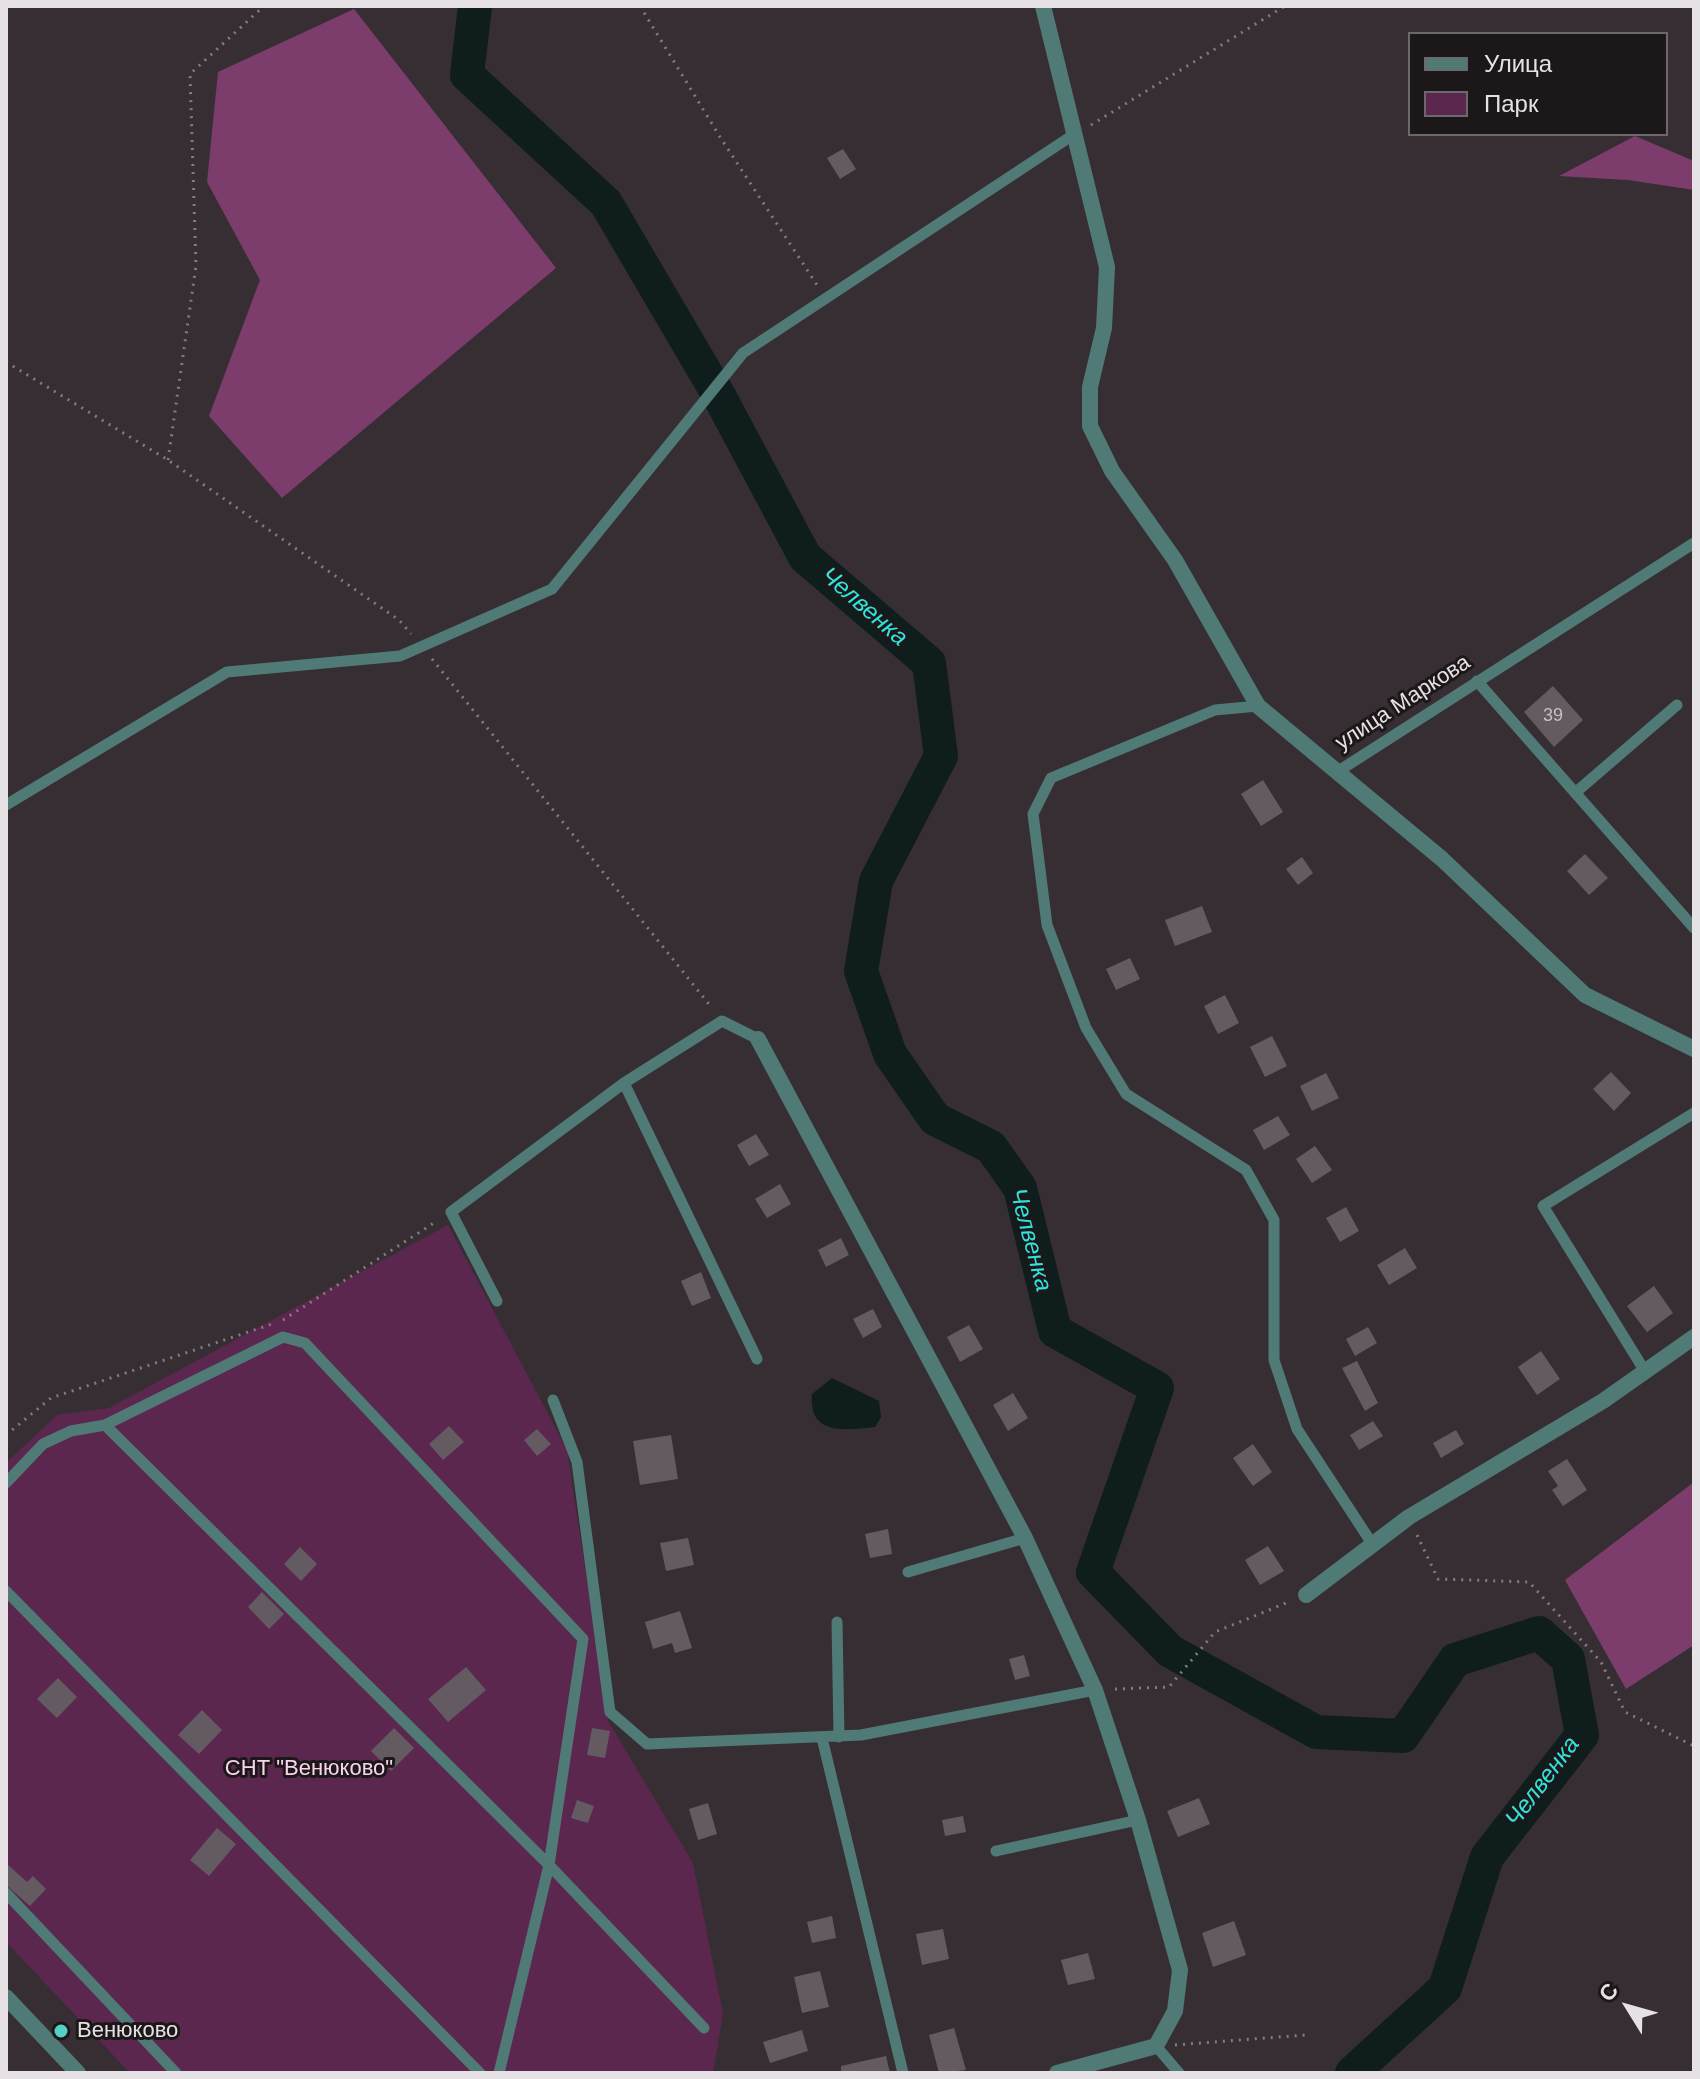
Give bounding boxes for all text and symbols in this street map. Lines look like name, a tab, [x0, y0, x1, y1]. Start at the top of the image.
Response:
legend	[1408, 32, 1668, 136]
text: Улица	[1484, 50, 1552, 77]
text: Парк	[1484, 90, 1538, 117]
water label: Челвенка	[815, 562, 913, 652]
street label: улица Маркова	[1331, 650, 1475, 756]
house number: 39	[1543, 705, 1563, 727]
water label: Челвенка	[1002, 1185, 1058, 1295]
water label: Челвенка	[1500, 1731, 1586, 1833]
park label: СНТ "Венюково"	[225, 1756, 393, 1782]
north arrow	[1588, 1967, 1668, 2047]
text: С	[1594, 1978, 1623, 2006]
place label: Венюково	[77, 2018, 178, 2044]
marker: Венюково	[52, 2022, 70, 2040]

